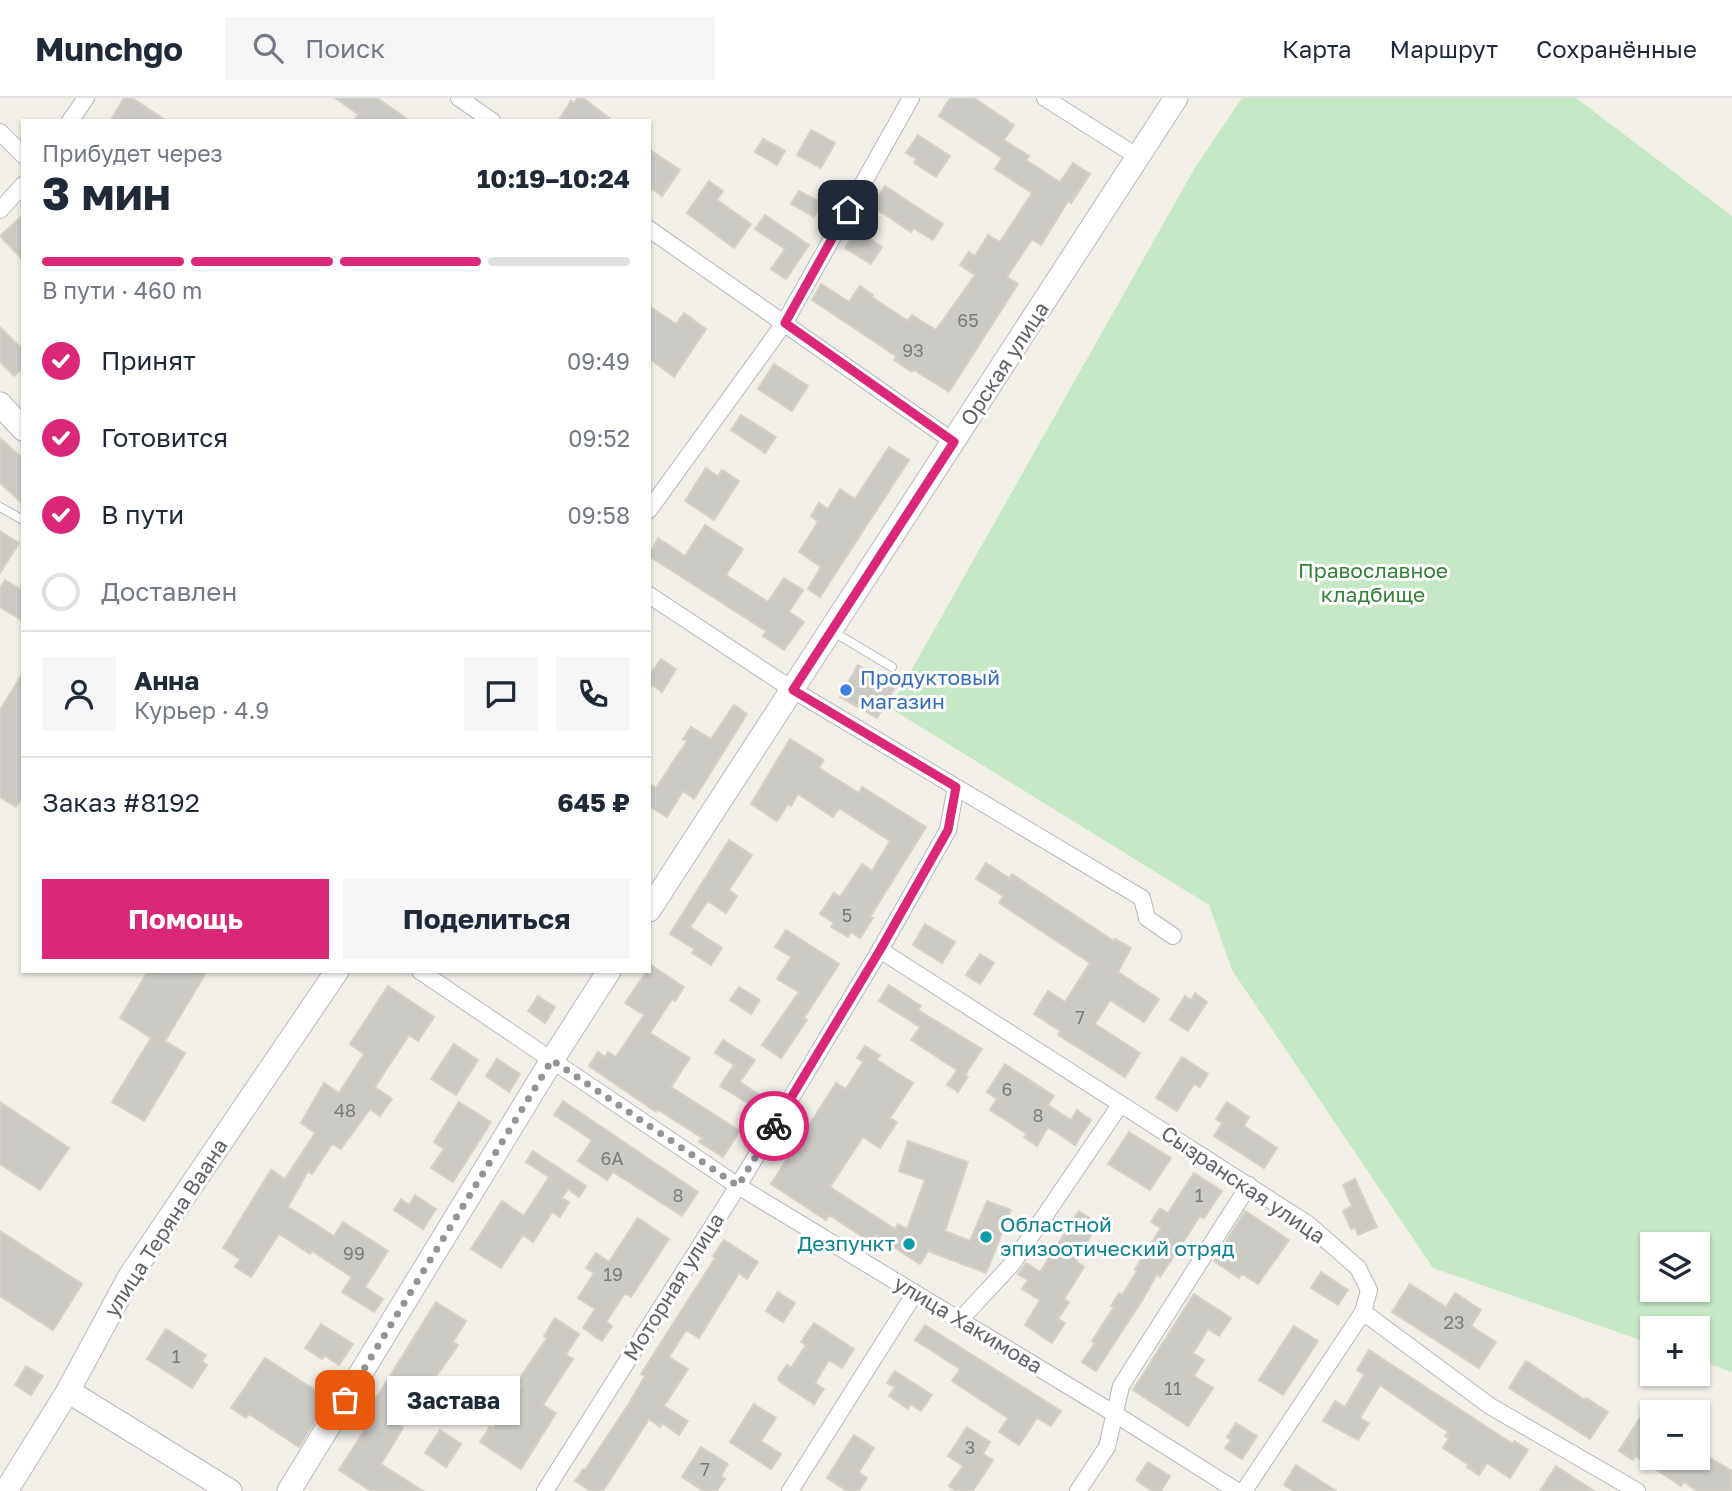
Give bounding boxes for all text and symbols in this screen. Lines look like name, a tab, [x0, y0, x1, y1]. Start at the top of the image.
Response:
search box	[225, 17, 715, 80]
text: Munchgo	[35, 29, 183, 68]
icon: search	[249, 29, 287, 67]
text: Поиск	[305, 33, 385, 64]
text: Карта	[1282, 34, 1352, 63]
text: Маршрут	[1390, 34, 1498, 63]
text: Сохранённые	[1536, 34, 1697, 63]
text: Прибудет через	[42, 139, 223, 167]
text: 10:19–10:24	[477, 163, 630, 194]
text: 3 мин	[42, 165, 171, 220]
pin	[818, 180, 878, 240]
icon: home	[829, 191, 867, 229]
text: В пути · 460 m	[42, 276, 202, 304]
street label: Орская улица	[954, 297, 1054, 430]
house number: 65	[957, 309, 979, 331]
house number: 93	[902, 339, 924, 361]
icon: check	[42, 342, 80, 380]
text: Принят	[101, 345, 196, 376]
text: 09:49	[567, 347, 630, 375]
icon: check	[42, 419, 80, 457]
text: Готовится	[101, 422, 228, 453]
text: 09:52	[568, 424, 630, 452]
icon: check	[42, 496, 80, 534]
text: В пути	[101, 499, 184, 530]
text: 09:58	[568, 501, 630, 529]
park label: Православное кладбище	[1298, 557, 1448, 607]
text: Доставлен	[101, 576, 237, 607]
button: person	[42, 657, 116, 731]
button: chat	[464, 657, 538, 731]
button: phone	[556, 657, 630, 731]
place label: Продуктовый магазин	[860, 664, 1000, 714]
text: Анна	[134, 665, 199, 696]
marker: Продуктовый магазин	[838, 682, 854, 698]
text: Курьер · 4.9	[134, 696, 269, 724]
text: Заказ #8192	[42, 787, 200, 818]
text: 645 ₽	[557, 787, 630, 818]
button: Помощь	[42, 879, 329, 959]
button: Поделиться	[343, 879, 630, 959]
house number: 5	[842, 904, 852, 926]
house number: 7	[1075, 1006, 1085, 1028]
house number: 6	[1002, 1078, 1012, 1100]
courier	[739, 1091, 809, 1161]
house number: 48	[334, 1099, 356, 1121]
house number: 8	[1033, 1104, 1043, 1126]
icon: bike	[755, 1107, 793, 1145]
street label: Сызранская улица	[1157, 1120, 1330, 1249]
street label: улица Теряна Ваана	[98, 1133, 233, 1321]
house number: 6А	[601, 1147, 623, 1169]
house number: 8	[673, 1184, 683, 1206]
house number: 1	[1195, 1184, 1204, 1206]
street label: Моторная улица	[617, 1208, 729, 1365]
place label: Областной эпизоотический отряд	[1000, 1211, 1235, 1261]
marker: Областной эпизоотический отряд	[978, 1229, 994, 1245]
place label: Дезпункт	[797, 1230, 895, 1256]
map controls	[1640, 1232, 1710, 1470]
button: layers	[1640, 1232, 1710, 1302]
marker: Дезпункт	[901, 1236, 917, 1252]
house number: 99	[343, 1242, 365, 1264]
house number: 19	[603, 1263, 623, 1285]
street label: улица Хакимова	[890, 1270, 1047, 1379]
house number: 23	[1444, 1311, 1464, 1333]
button: +	[1640, 1316, 1710, 1386]
house number: 1	[172, 1345, 181, 1367]
pin	[315, 1370, 375, 1430]
callout: Застава	[387, 1376, 520, 1424]
house number: 11	[1164, 1377, 1182, 1399]
icon: bag	[326, 1381, 364, 1419]
text: Застава	[407, 1386, 500, 1414]
button: −	[1640, 1400, 1710, 1470]
house number: 3	[965, 1436, 975, 1458]
house number: 7	[700, 1458, 710, 1480]

